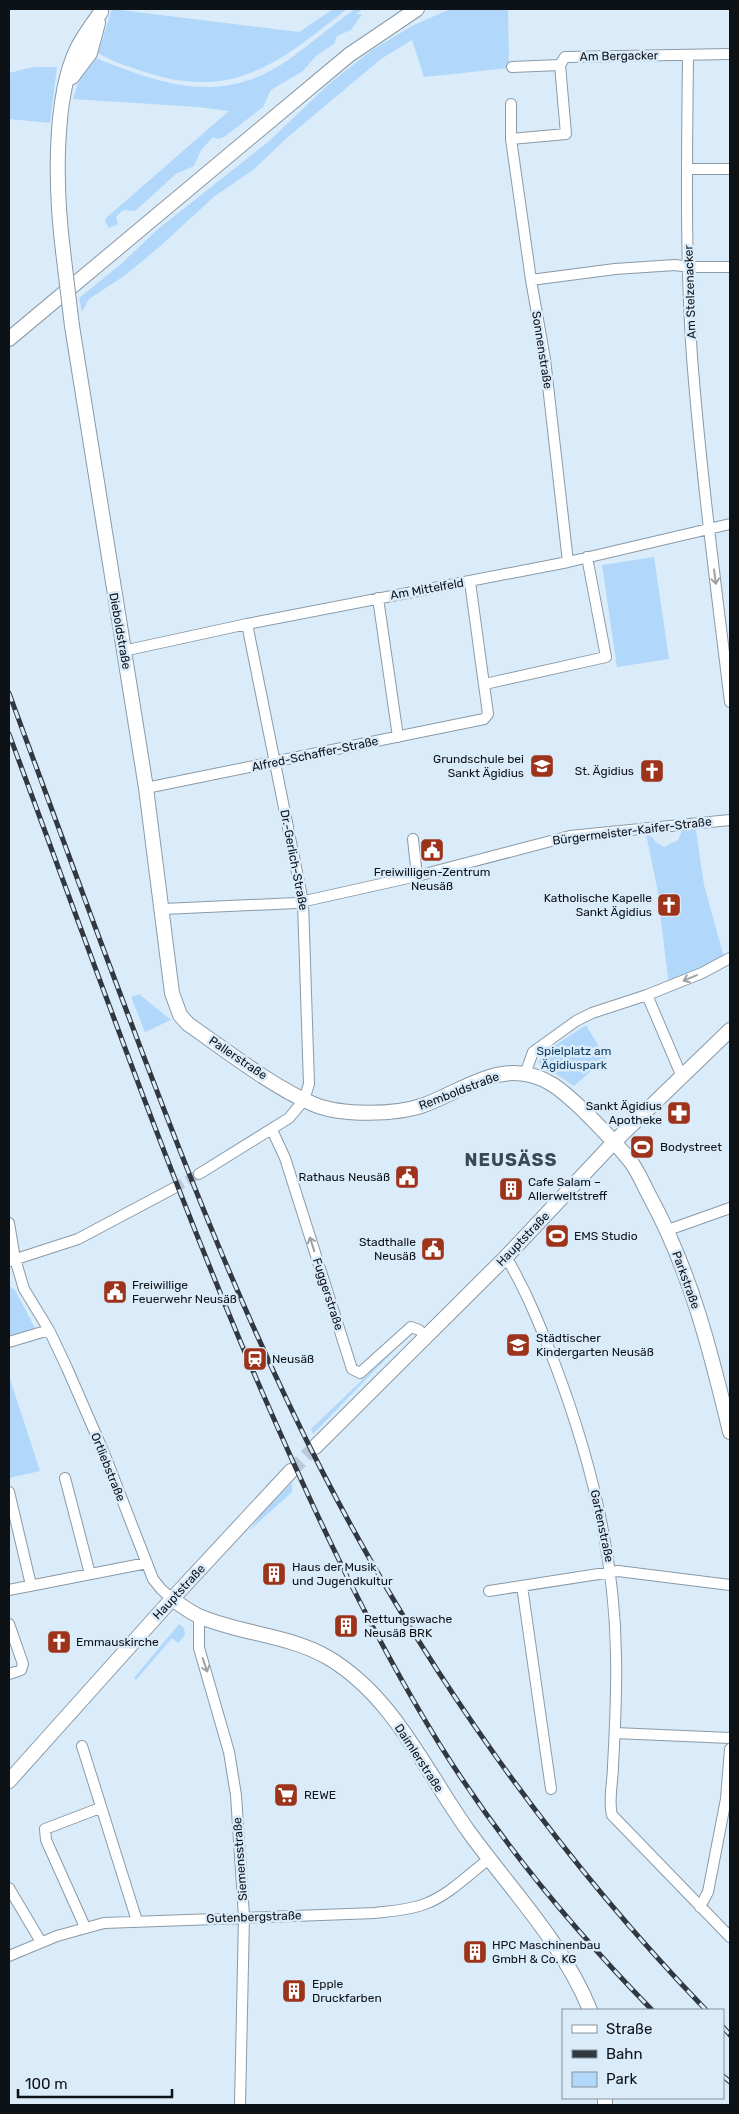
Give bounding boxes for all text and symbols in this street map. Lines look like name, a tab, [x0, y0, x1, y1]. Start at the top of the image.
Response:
street label: Am Bergacker	[580, 48, 659, 64]
street label: Am Stelzenacker	[681, 244, 699, 339]
street label: Sonnenstraße	[529, 310, 555, 390]
one-way arrow	[710, 569, 720, 585]
street label: Am Mittelfeld	[389, 576, 465, 602]
street label: Dieboldstraße	[106, 592, 134, 671]
street label: Alfred-Schaffer-Straße	[250, 734, 380, 774]
place label: Grundschule bei Sankt Ägidius	[433, 752, 524, 780]
school or university icon: Grundschule bei Sankt Ägidius	[529, 753, 555, 779]
church icon: St. Ägidius	[639, 758, 665, 784]
place label: St. Ägidius	[575, 764, 634, 778]
street label: Dr.-Gerlich-Straße	[277, 808, 311, 912]
street label: Bürgermeister-Kaifer-Straße	[552, 814, 713, 848]
public building icon: Freiwilligen-Zentrum Neusäß	[419, 837, 445, 863]
place label: Freiwilligen-Zentrum Neusäß	[374, 865, 490, 893]
place label: Katholische Kapelle Sankt Ägidius	[544, 891, 652, 919]
church icon: Katholische Kapelle Sankt Ägidius	[656, 892, 682, 918]
one-way arrow	[683, 973, 698, 983]
street label: Pallerstraße	[206, 1033, 270, 1083]
park label: Spielplatz am Ägidiuspark	[537, 1044, 611, 1072]
street label: Remboldstraße	[417, 1069, 501, 1113]
place label: Sankt Ägidius Apotheke	[586, 1099, 662, 1127]
pharmacy icon: Sankt Ägidius Apotheke	[666, 1100, 692, 1126]
sports icon: Bodystreet	[629, 1134, 655, 1160]
place label: Bodystreet	[660, 1140, 722, 1154]
district label: NEUSÄSS	[465, 1149, 557, 1171]
public building icon: Rathaus Neusäß	[394, 1164, 420, 1190]
place label: Rathaus Neusäß	[299, 1170, 390, 1184]
place label: Cafe Salam – Allerweltstreff	[528, 1175, 608, 1203]
building icon: Cafe Salam – Allerweltstreff	[498, 1176, 524, 1202]
street label: Hauptstraße	[494, 1209, 552, 1269]
sports icon: EMS Studio	[544, 1223, 570, 1249]
place label: EMS Studio	[574, 1229, 638, 1243]
place label: Stadthalle Neusäß	[359, 1235, 416, 1263]
one-way arrow	[307, 1236, 317, 1252]
public building icon: Stadthalle Neusäß	[420, 1236, 446, 1262]
street label: Parkstraße	[669, 1249, 703, 1311]
street label: Fuggerstraße	[310, 1256, 346, 1332]
place label: Freiwillige Feuerwehr Neusäß	[132, 1278, 237, 1306]
public building icon: Freiwillige Feuerwehr Neusäß	[102, 1279, 128, 1305]
place label: Städtischer Kindergarten Neusäß	[536, 1331, 654, 1359]
school or university icon: Städtischer Kindergarten Neusäß	[505, 1332, 531, 1358]
station icon: Neusäß	[242, 1346, 268, 1372]
place label: Neusäß	[272, 1352, 314, 1366]
street label: Ortliebstraße	[88, 1431, 128, 1504]
street label: Gartenstraße	[587, 1488, 617, 1564]
place label: Haus der Musik und Jugendkultur	[292, 1560, 393, 1588]
street label: Hauptstraße	[150, 1561, 208, 1622]
building icon: Haus der Musik und Jugendkultur	[261, 1561, 287, 1587]
place label: Rettungswache Neusäß BRK	[364, 1612, 452, 1640]
building icon: Rettungswache Neusäß BRK	[333, 1613, 359, 1639]
church icon: Emmauskirche	[46, 1629, 72, 1655]
place label: Emmauskirche	[76, 1635, 159, 1649]
one-way arrow	[200, 1656, 210, 1672]
street label: Daimlerstraße	[392, 1721, 446, 1795]
supermarket icon: REWE	[273, 1782, 299, 1808]
place label: REWE	[304, 1788, 336, 1802]
street label: Siemensstraße	[230, 1817, 250, 1901]
street label: Gutenbergstraße	[206, 1908, 302, 1926]
place label: HPC Maschinenbau GmbH & Co. KG	[492, 1938, 601, 1966]
building icon: HPC Maschinenbau GmbH & Co. KG	[462, 1939, 488, 1965]
place label: Epple Druckfarben	[312, 1977, 382, 2005]
building icon: Epple Druckfarben	[281, 1978, 307, 2004]
legend	[562, 2009, 724, 2099]
text: Straße	[606, 2020, 652, 2038]
text: Bahn	[606, 2045, 643, 2063]
scale bar	[18, 2066, 171, 2098]
text: Park	[606, 2070, 637, 2088]
text: 100 m	[25, 2075, 67, 2093]

